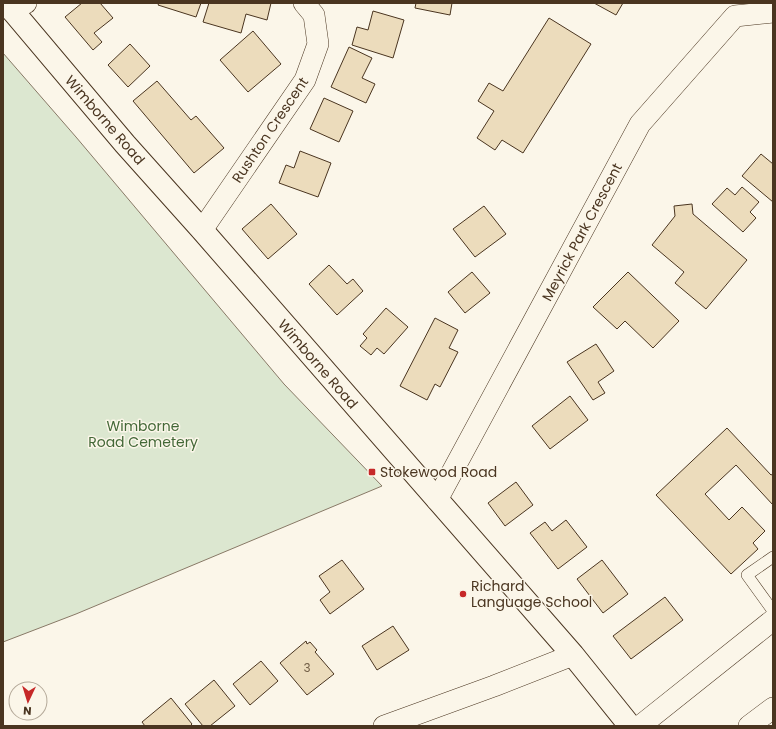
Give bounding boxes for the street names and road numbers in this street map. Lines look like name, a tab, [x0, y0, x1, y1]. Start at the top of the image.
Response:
street label: Wimborne Road	[60, 71, 150, 169]
street label: Rushton Crescent	[227, 73, 313, 187]
street label: Meyrick Park Crescent	[537, 159, 627, 305]
street label: Wimborne Road	[273, 315, 363, 413]

